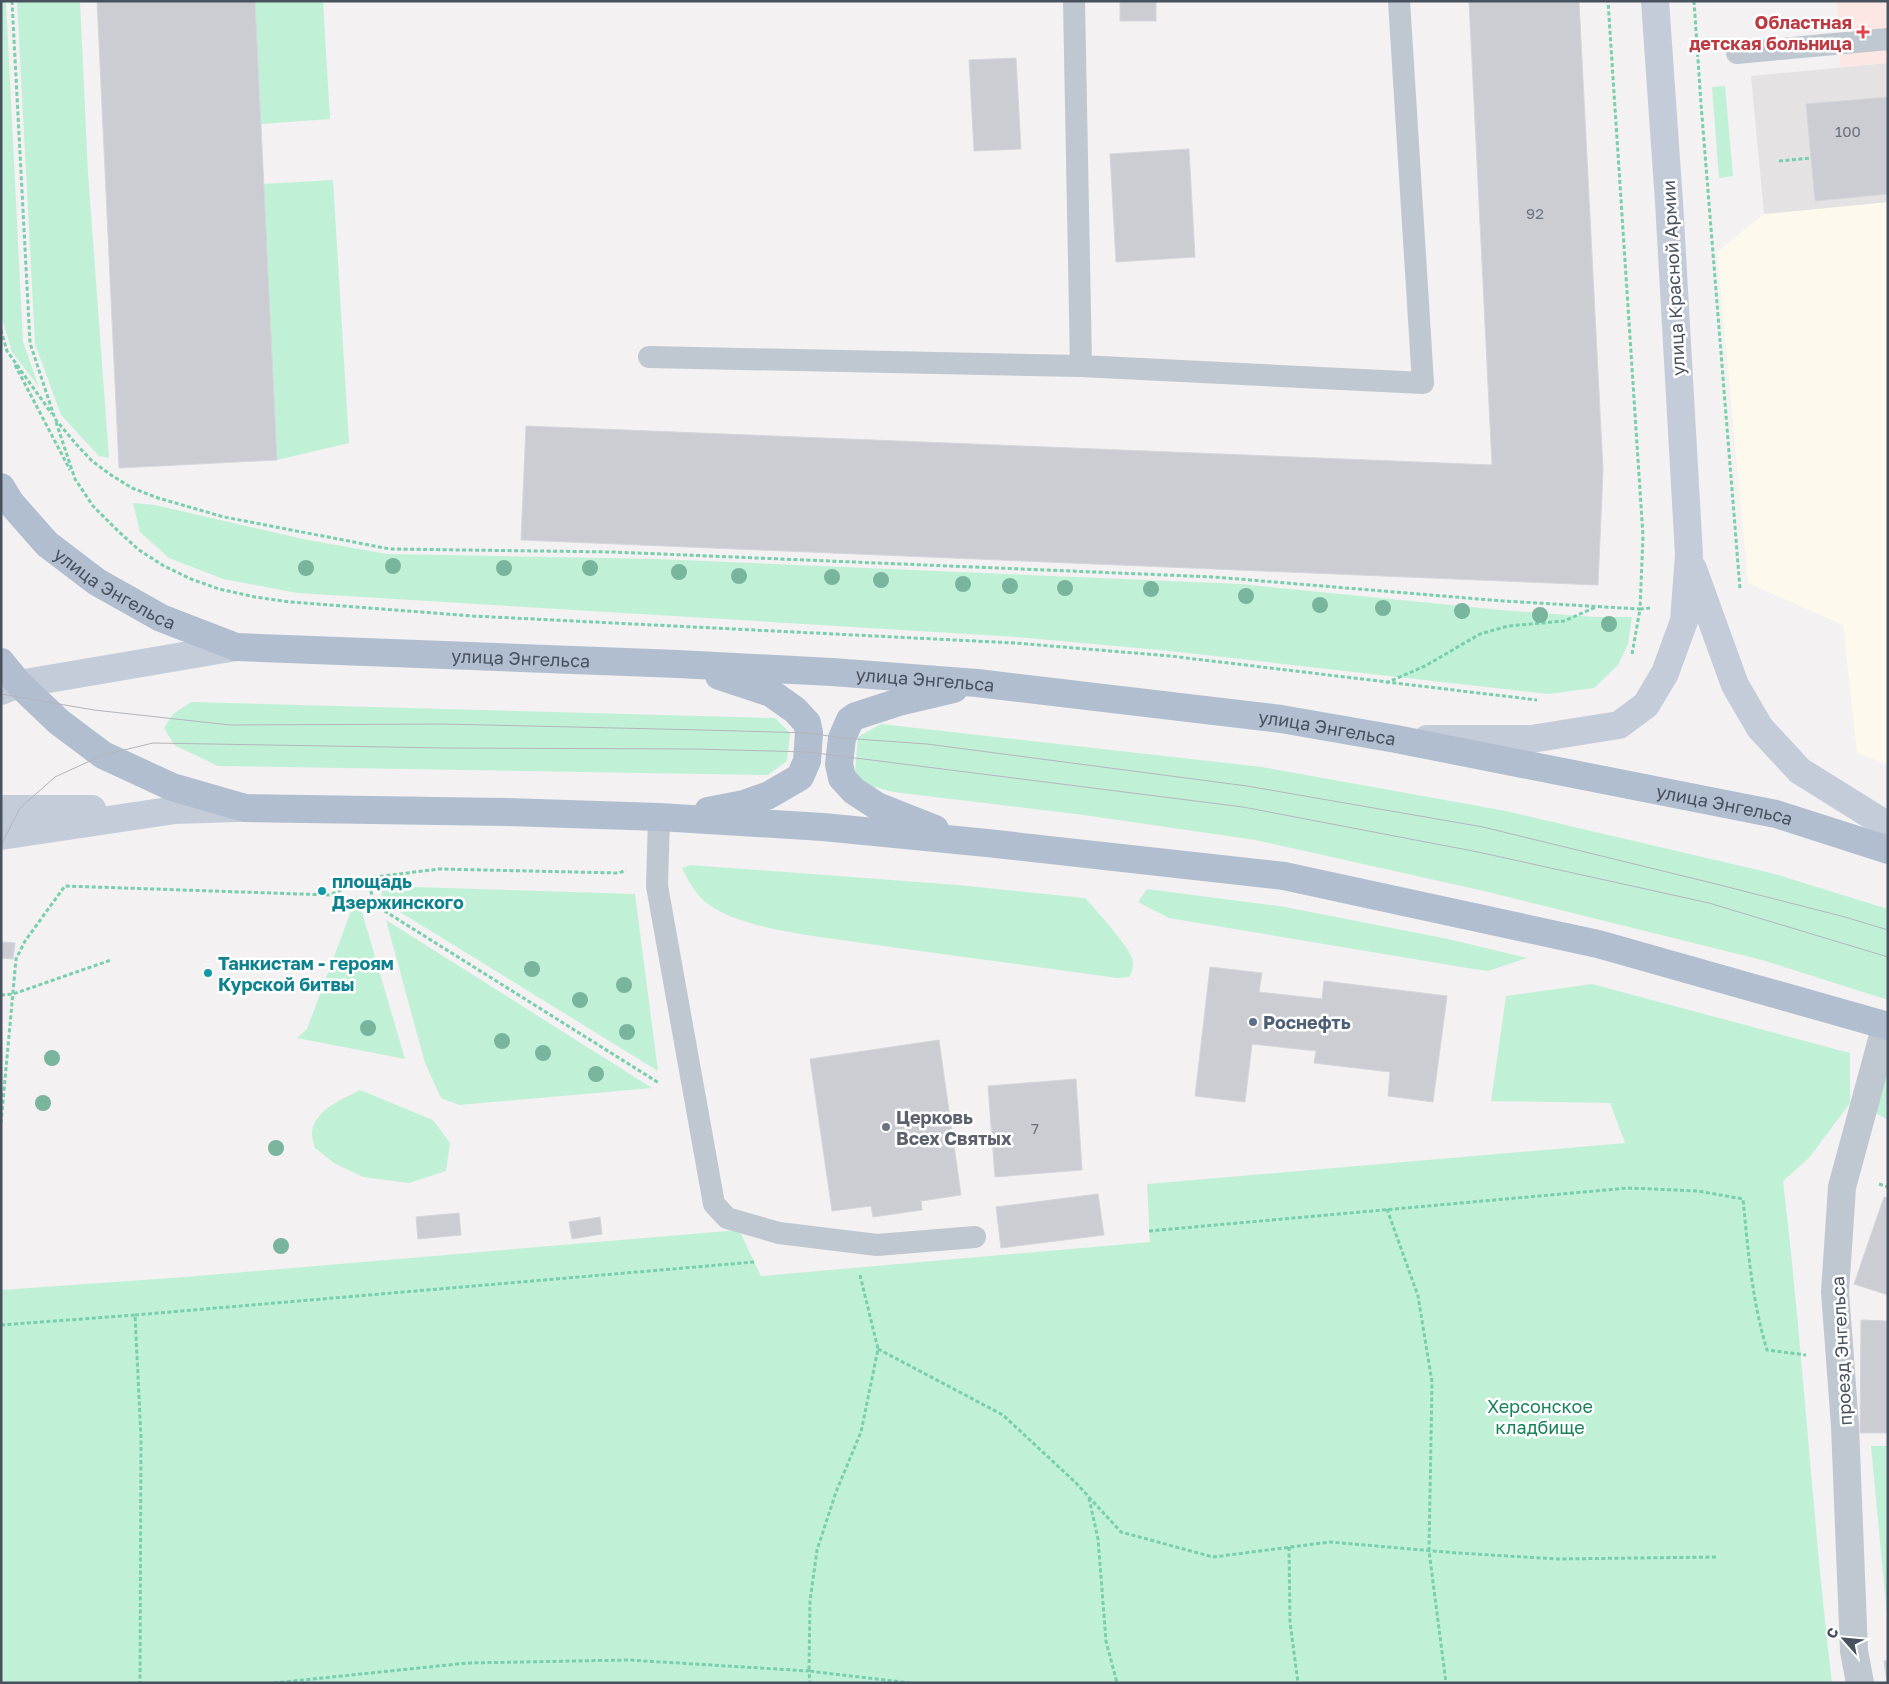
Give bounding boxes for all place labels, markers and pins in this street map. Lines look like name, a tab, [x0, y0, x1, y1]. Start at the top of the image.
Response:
place label: Областная детская больница	[1689, 11, 1852, 54]
marker: Областная детская больница	[1856, 25, 1870, 39]
place label: площадь Дзержинского	[332, 870, 464, 913]
marker: площадь Дзержинского	[316, 885, 328, 897]
place label: Танкистам - героям Курской битвы	[218, 952, 394, 995]
marker: Танкистам - героям Курской битвы	[202, 967, 214, 979]
place label: Роснефть	[1263, 1011, 1351, 1033]
marker: Роснефть	[1247, 1016, 1259, 1028]
place label: Церковь Всех Святых	[896, 1106, 1012, 1149]
marker: Церковь Всех Святых	[880, 1121, 892, 1133]

